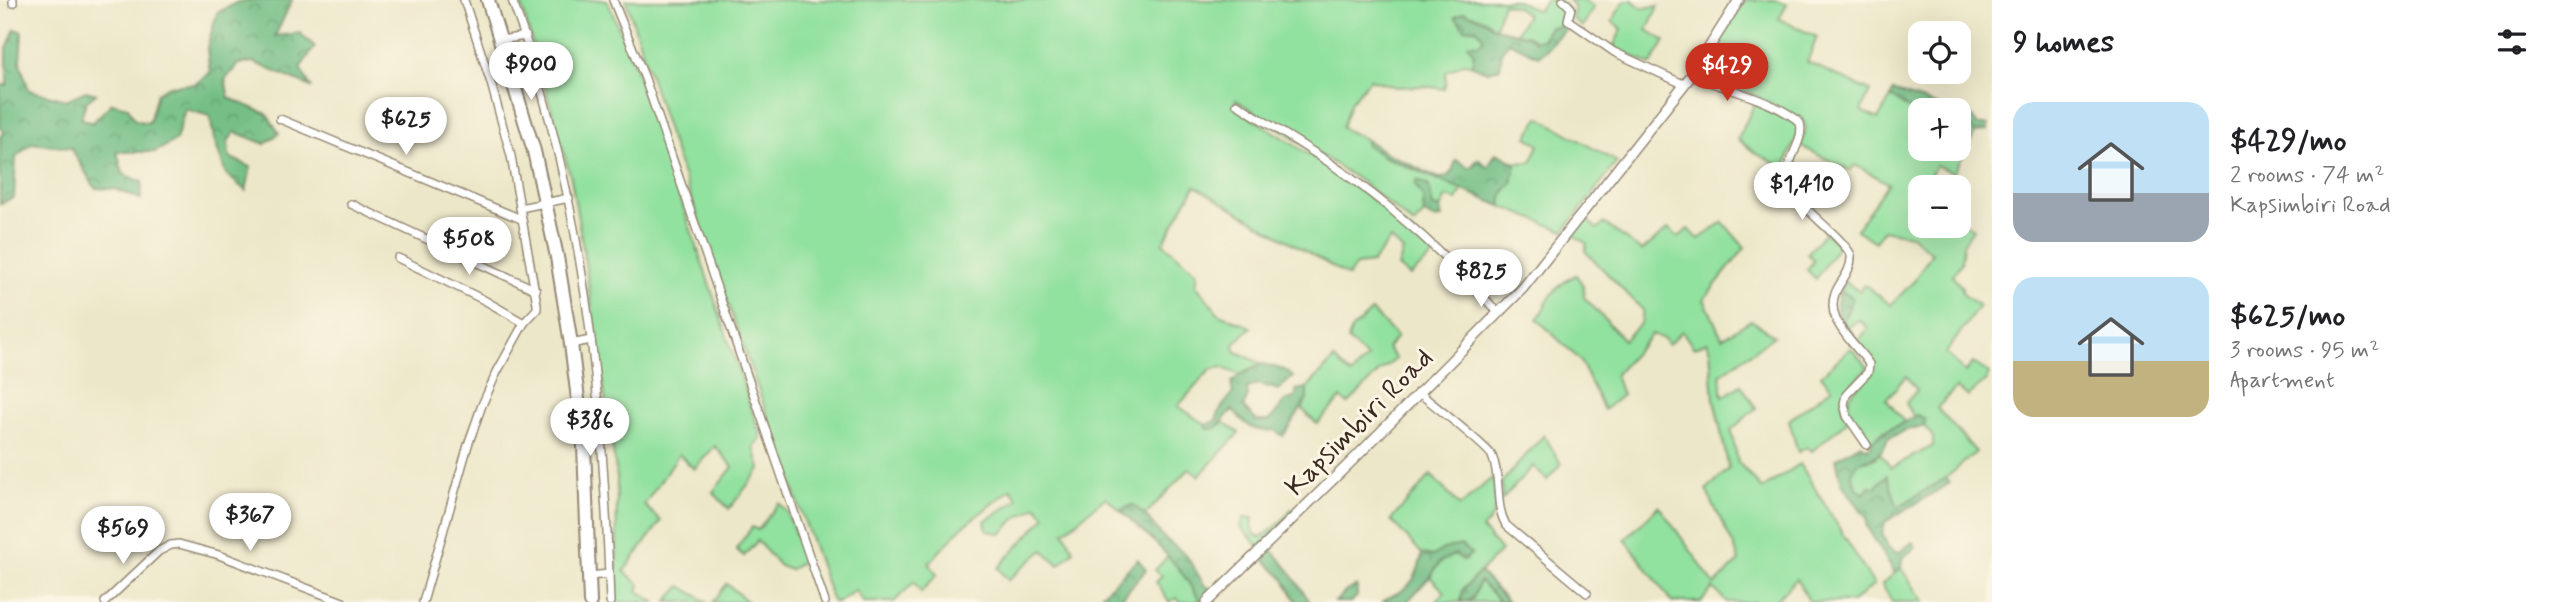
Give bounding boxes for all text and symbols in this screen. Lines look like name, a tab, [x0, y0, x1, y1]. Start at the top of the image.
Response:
map controls	[1908, 21, 1971, 238]
button: locate	[1908, 21, 1971, 84]
text: 9 homes	[2013, 23, 2114, 62]
icon: filters	[2493, 23, 2531, 61]
pin: $900	[490, 42, 572, 102]
pin: $429	[1686, 43, 1768, 103]
text: $900	[505, 50, 557, 80]
text: $429	[1701, 51, 1753, 81]
pin: $625	[365, 97, 447, 157]
button: +	[1908, 98, 1971, 161]
text: $625	[381, 105, 431, 135]
text: $429/mo	[2230, 122, 2347, 161]
icon: home	[2069, 130, 2153, 214]
text: 2 rooms · 74 m²	[2230, 161, 2385, 191]
pin: $1,410	[1745, 162, 1859, 222]
text: $1,410	[1770, 170, 1834, 200]
button: −	[1908, 175, 1971, 238]
text: Kapsimbiri Road	[2230, 191, 2391, 221]
pin: $508	[428, 218, 510, 277]
text: $508	[443, 225, 495, 255]
pin: $825	[1440, 250, 1522, 309]
text: $825	[1455, 257, 1507, 287]
text: $625/mo	[2230, 297, 2345, 336]
icon: home	[2069, 305, 2153, 389]
text: 3 rooms · 95 m²	[2230, 336, 2379, 366]
street label: Kapsimbiri Road	[1278, 341, 1442, 505]
text: Apartment	[2230, 366, 2335, 396]
pin: $386	[549, 398, 631, 458]
text: $386	[566, 406, 614, 436]
pin: $367	[209, 494, 291, 553]
text: $367	[225, 501, 275, 531]
pin: $569	[82, 506, 164, 566]
text: $569	[97, 514, 149, 544]

